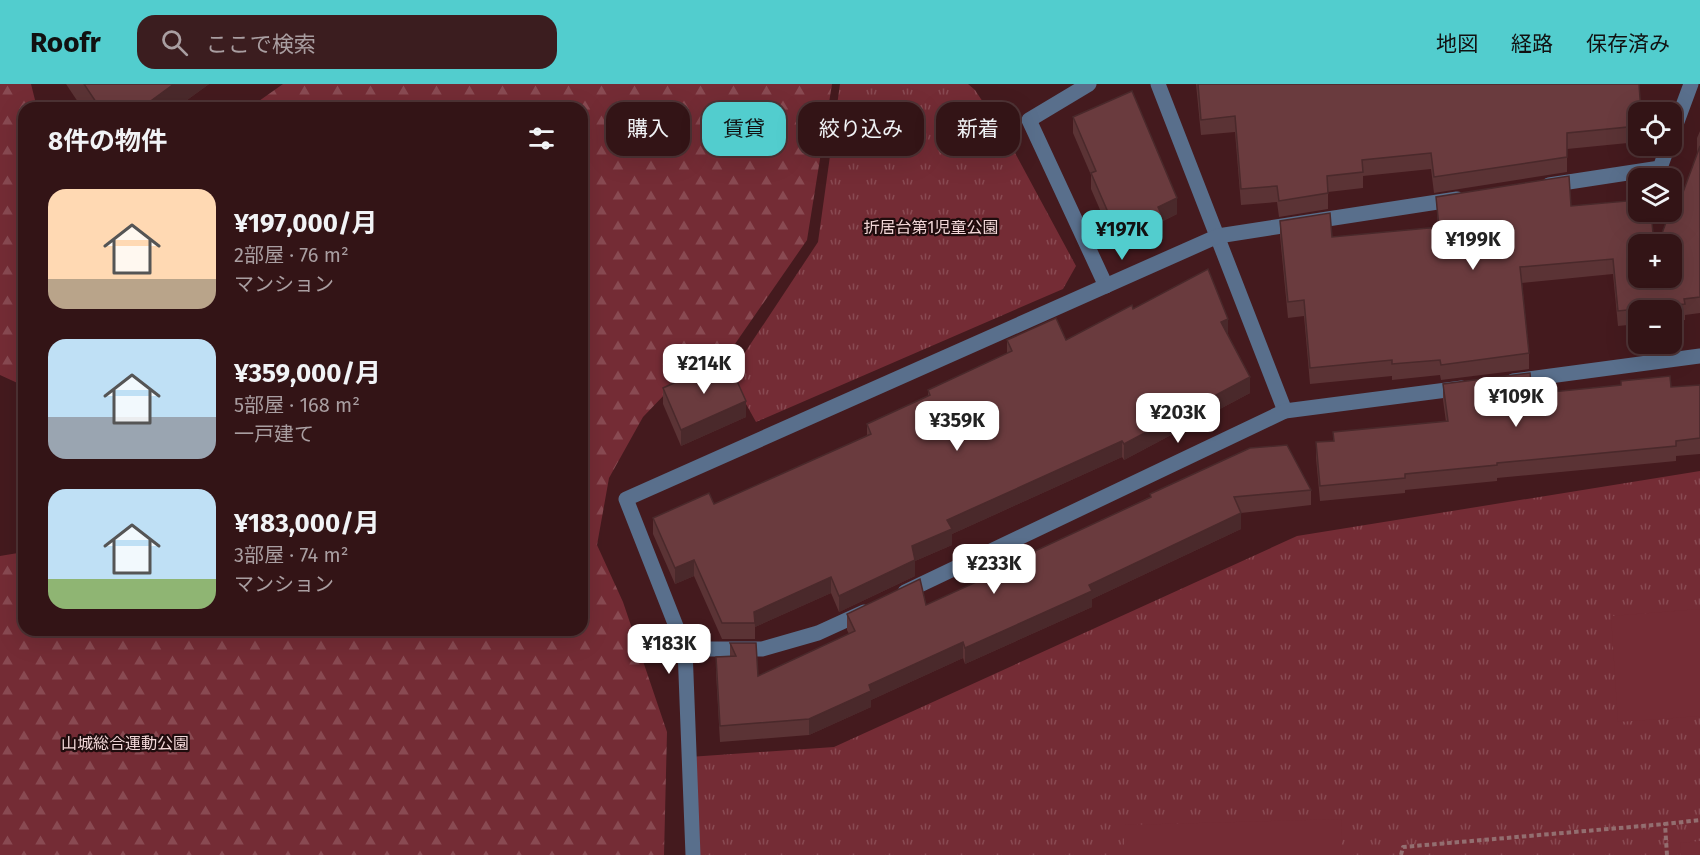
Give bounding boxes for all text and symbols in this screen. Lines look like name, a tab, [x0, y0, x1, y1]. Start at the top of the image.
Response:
search box	[137, 15, 557, 69]
text: Roofr	[30, 26, 101, 59]
icon: search	[158, 26, 191, 59]
text: ここで検索	[206, 31, 316, 58]
text: 地図	[1436, 31, 1478, 57]
text: 経路	[1511, 31, 1553, 57]
text: 保存済み	[1586, 31, 1670, 57]
chip: 購入	[606, 102, 690, 156]
chip: 賃貸	[702, 102, 786, 156]
chip: 絞り込み	[798, 102, 924, 156]
chip: 新着	[936, 102, 1020, 156]
map controls	[1628, 102, 1682, 354]
button: locate	[1628, 102, 1682, 156]
icon: filters	[525, 122, 558, 155]
text: 8件の物件	[48, 126, 167, 157]
button: layers	[1628, 168, 1682, 222]
text: ¥197,000/月	[234, 208, 378, 239]
pin: ¥197K	[1080, 210, 1164, 261]
icon: home	[96, 213, 168, 285]
text: ¥197K	[1095, 217, 1149, 241]
park label: 折居台第1児童公園	[864, 218, 998, 237]
pin: ¥199K	[1431, 220, 1515, 271]
text: ¥199K	[1445, 227, 1501, 251]
button: +	[1628, 234, 1682, 288]
text: 2部屋 · 76 m²	[234, 243, 349, 267]
text: マンション	[234, 272, 334, 296]
button: −	[1628, 300, 1682, 354]
pin: ¥214K	[662, 344, 746, 395]
text: ¥214K	[677, 351, 731, 375]
text: ¥359,000/月	[234, 358, 381, 389]
icon: home	[96, 363, 168, 435]
pin: ¥109K	[1474, 377, 1558, 428]
text: ¥109K	[1488, 384, 1544, 408]
text: 5部屋 · 168 m²	[234, 393, 360, 417]
pin: ¥203K	[1136, 393, 1220, 444]
text: ¥203K	[1150, 400, 1206, 424]
pin: ¥359K	[915, 401, 999, 452]
text: ¥359K	[929, 408, 985, 432]
text: 一戸建て	[234, 422, 314, 446]
text: ¥183,000/月	[234, 508, 380, 539]
icon: home	[96, 513, 168, 585]
text: 3部屋 · 74 m²	[234, 543, 348, 567]
pin: ¥233K	[952, 544, 1036, 595]
text: ¥233K	[967, 551, 1021, 575]
text: マンション	[234, 572, 334, 596]
pin: ¥183K	[627, 624, 711, 675]
text: ¥183K	[642, 631, 696, 655]
park label: 山城総合運動公園	[61, 734, 189, 753]

